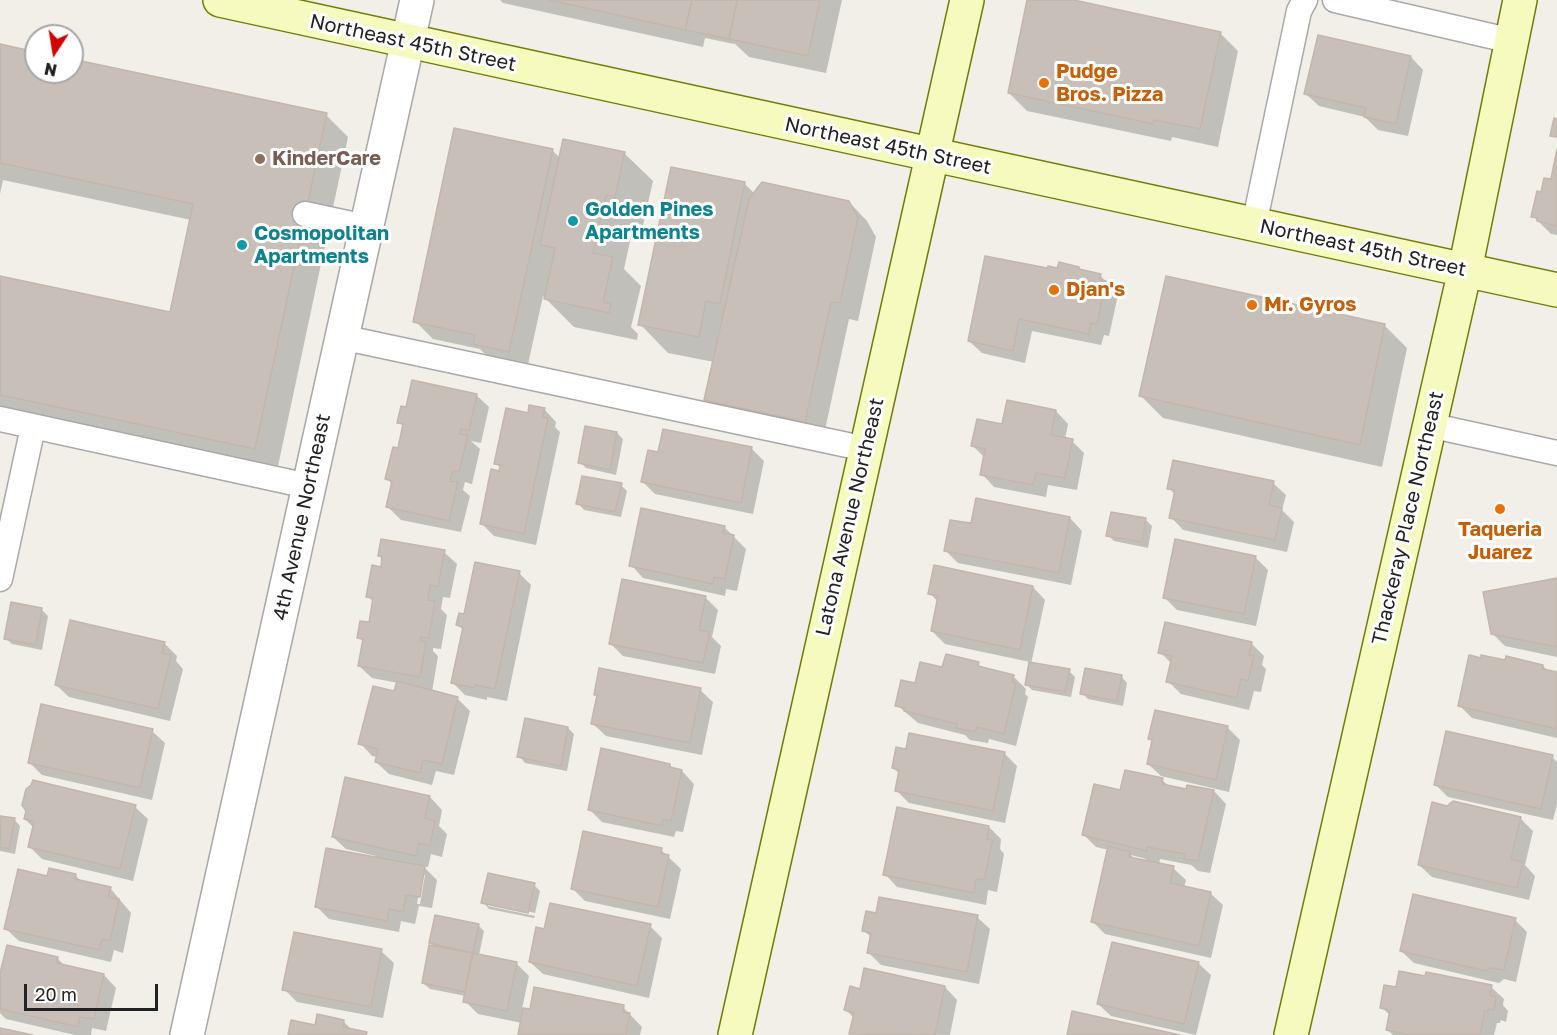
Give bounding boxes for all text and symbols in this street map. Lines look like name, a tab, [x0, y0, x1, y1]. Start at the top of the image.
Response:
street label: Northeast 45th Street	[308, 9, 518, 77]
north arrow	[24, 24, 84, 84]
text: N	[43, 59, 59, 81]
place label: Pudge Bros. Pizza	[1056, 60, 1163, 107]
marker: Pudge Bros. Pizza	[1037, 76, 1051, 90]
street label: Northeast 45th Street	[783, 112, 993, 180]
place label: KinderCare	[272, 147, 381, 171]
marker: KinderCare	[253, 152, 267, 166]
place label: Golden Pines Apartments	[585, 198, 713, 245]
marker: Golden Pines Apartments	[566, 214, 580, 228]
street label: Northeast 45th Street	[1258, 214, 1468, 282]
place label: Cosmopolitan Apartments	[254, 222, 389, 269]
marker: Cosmopolitan Apartments	[235, 238, 249, 252]
place label: Djan's	[1066, 278, 1125, 302]
marker: Djan's	[1047, 283, 1061, 297]
place label: Mr. Gyros	[1264, 293, 1356, 317]
marker: Mr. Gyros	[1245, 298, 1259, 312]
street label: Thackeray Place Northeast	[1367, 389, 1449, 647]
street label: Latona Avenue Northeast	[811, 395, 889, 639]
street label: 4th Avenue Northeast	[268, 412, 336, 622]
marker: Taqueria Juarez	[1493, 502, 1507, 516]
place label: Taqueria Juarez	[1458, 518, 1542, 565]
scale bar	[27, 972, 160, 1010]
text: 20 m	[35, 983, 77, 1005]

